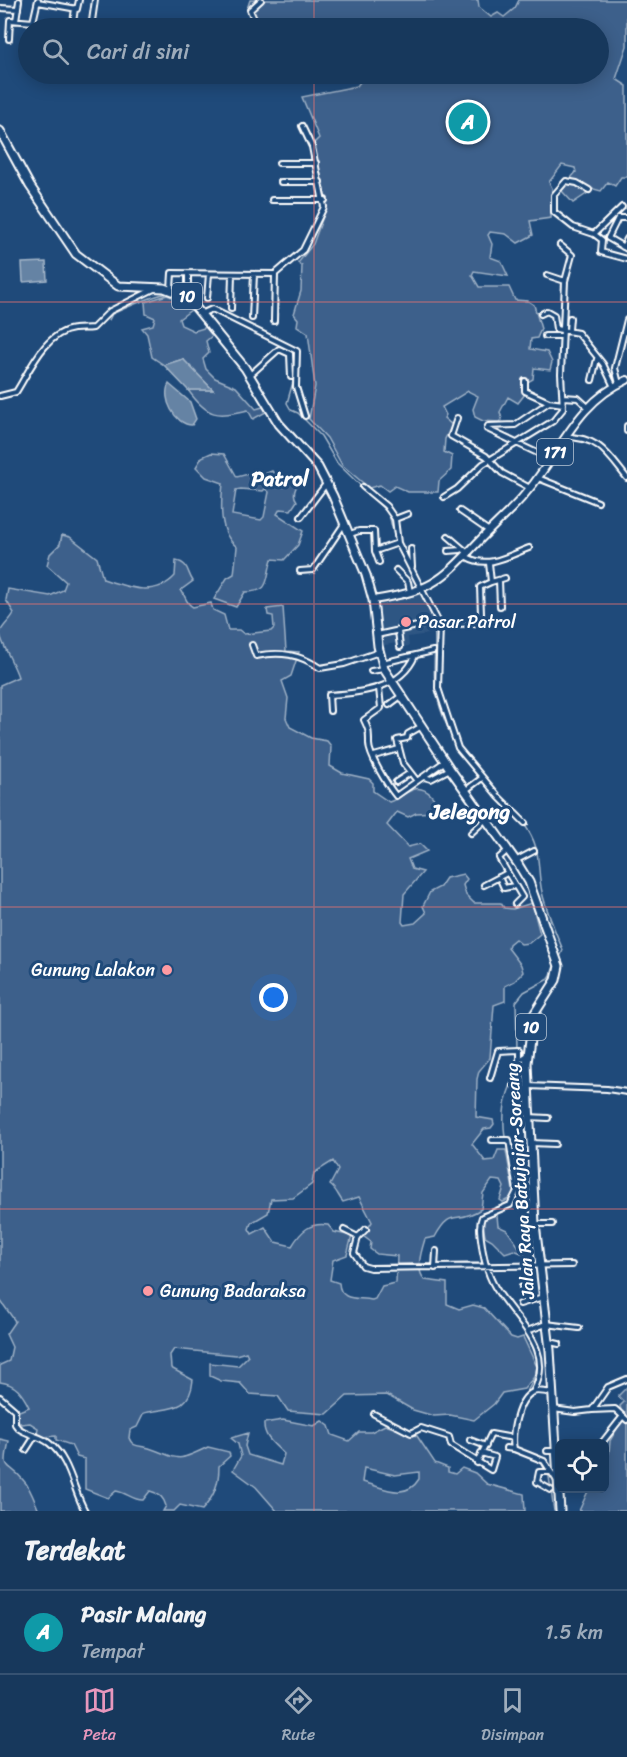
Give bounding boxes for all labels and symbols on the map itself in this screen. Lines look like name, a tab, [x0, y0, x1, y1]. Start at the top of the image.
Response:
pin: A	[448, 100, 488, 144]
road number: 10	[172, 283, 202, 309]
road number: 171	[537, 439, 573, 465]
district label: Patrol	[251, 460, 310, 498]
place label: Pasar Patrol	[418, 606, 517, 638]
marker: Pasar Patrol	[399, 615, 413, 629]
district label: Jelegong	[429, 793, 511, 831]
place label: Gunung Lalakon	[31, 954, 155, 986]
marker: Gunung Lalakon	[160, 963, 174, 977]
your location	[259, 983, 288, 1012]
road number: 10	[516, 1014, 546, 1040]
street label: Jalan Raya Batujajar-Soreang	[496, 1062, 544, 1301]
place label: Gunung Badaraksa	[160, 1275, 306, 1307]
marker: Gunung Badaraksa	[141, 1284, 155, 1298]

